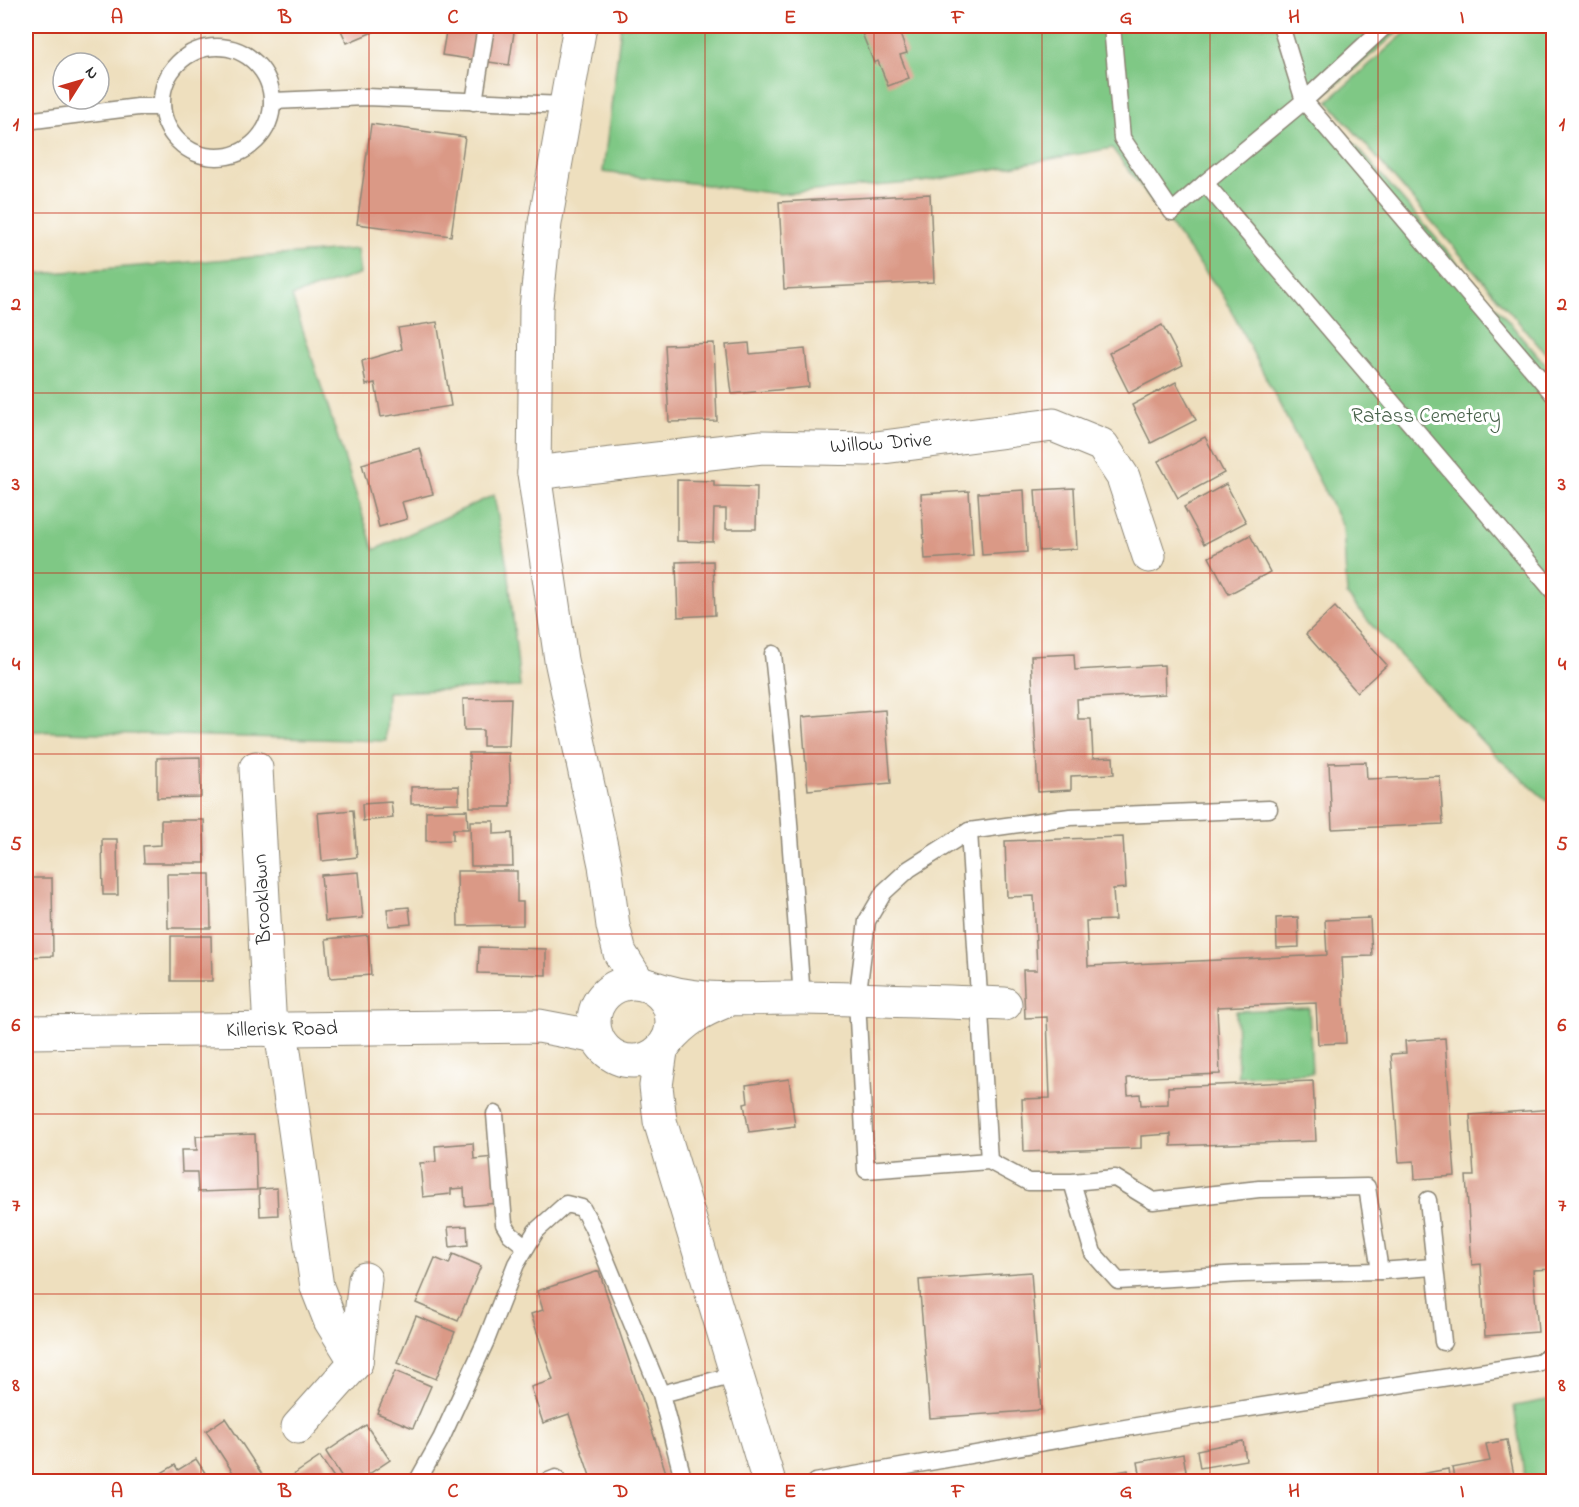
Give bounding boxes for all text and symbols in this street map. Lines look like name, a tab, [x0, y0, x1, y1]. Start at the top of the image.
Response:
text: A	[111, 4, 123, 33]
text: B	[277, 4, 292, 33]
text: C	[448, 4, 459, 33]
text: D	[613, 4, 628, 33]
text: E	[784, 4, 796, 33]
text: F	[951, 4, 965, 33]
text: G	[1120, 4, 1133, 33]
text: H	[1288, 4, 1300, 33]
text: I	[1460, 4, 1465, 33]
north arrow	[51, 51, 111, 111]
text: N	[79, 62, 104, 85]
text: 1	[13, 111, 20, 140]
text: 1	[1559, 111, 1566, 140]
text: 2	[10, 291, 21, 320]
text: 2	[1556, 291, 1567, 320]
park label: Ratass Cemetery	[1351, 402, 1501, 434]
street label: Willow Drive	[829, 425, 933, 463]
text: 3	[11, 471, 20, 500]
text: 3	[1557, 471, 1566, 500]
text: 4	[12, 651, 21, 680]
text: 4	[1558, 651, 1567, 680]
text: 5	[10, 831, 22, 860]
text: 5	[1556, 831, 1568, 860]
street label: Brooklawn	[246, 853, 280, 946]
text: 6	[12, 1012, 21, 1041]
text: 6	[1558, 1012, 1567, 1041]
street label: Killerisk Road	[226, 1014, 338, 1046]
text: 7	[12, 1192, 21, 1221]
text: 7	[1558, 1192, 1567, 1221]
text: 8	[11, 1372, 20, 1401]
text: 8	[1557, 1372, 1566, 1401]
text: A	[111, 1478, 123, 1507]
text: B	[277, 1478, 292, 1507]
text: C	[448, 1478, 459, 1507]
text: D	[613, 1478, 628, 1507]
text: E	[784, 1478, 796, 1507]
text: F	[951, 1478, 965, 1507]
text: G	[1120, 1478, 1133, 1507]
text: H	[1288, 1478, 1300, 1507]
text: I	[1460, 1478, 1465, 1507]

